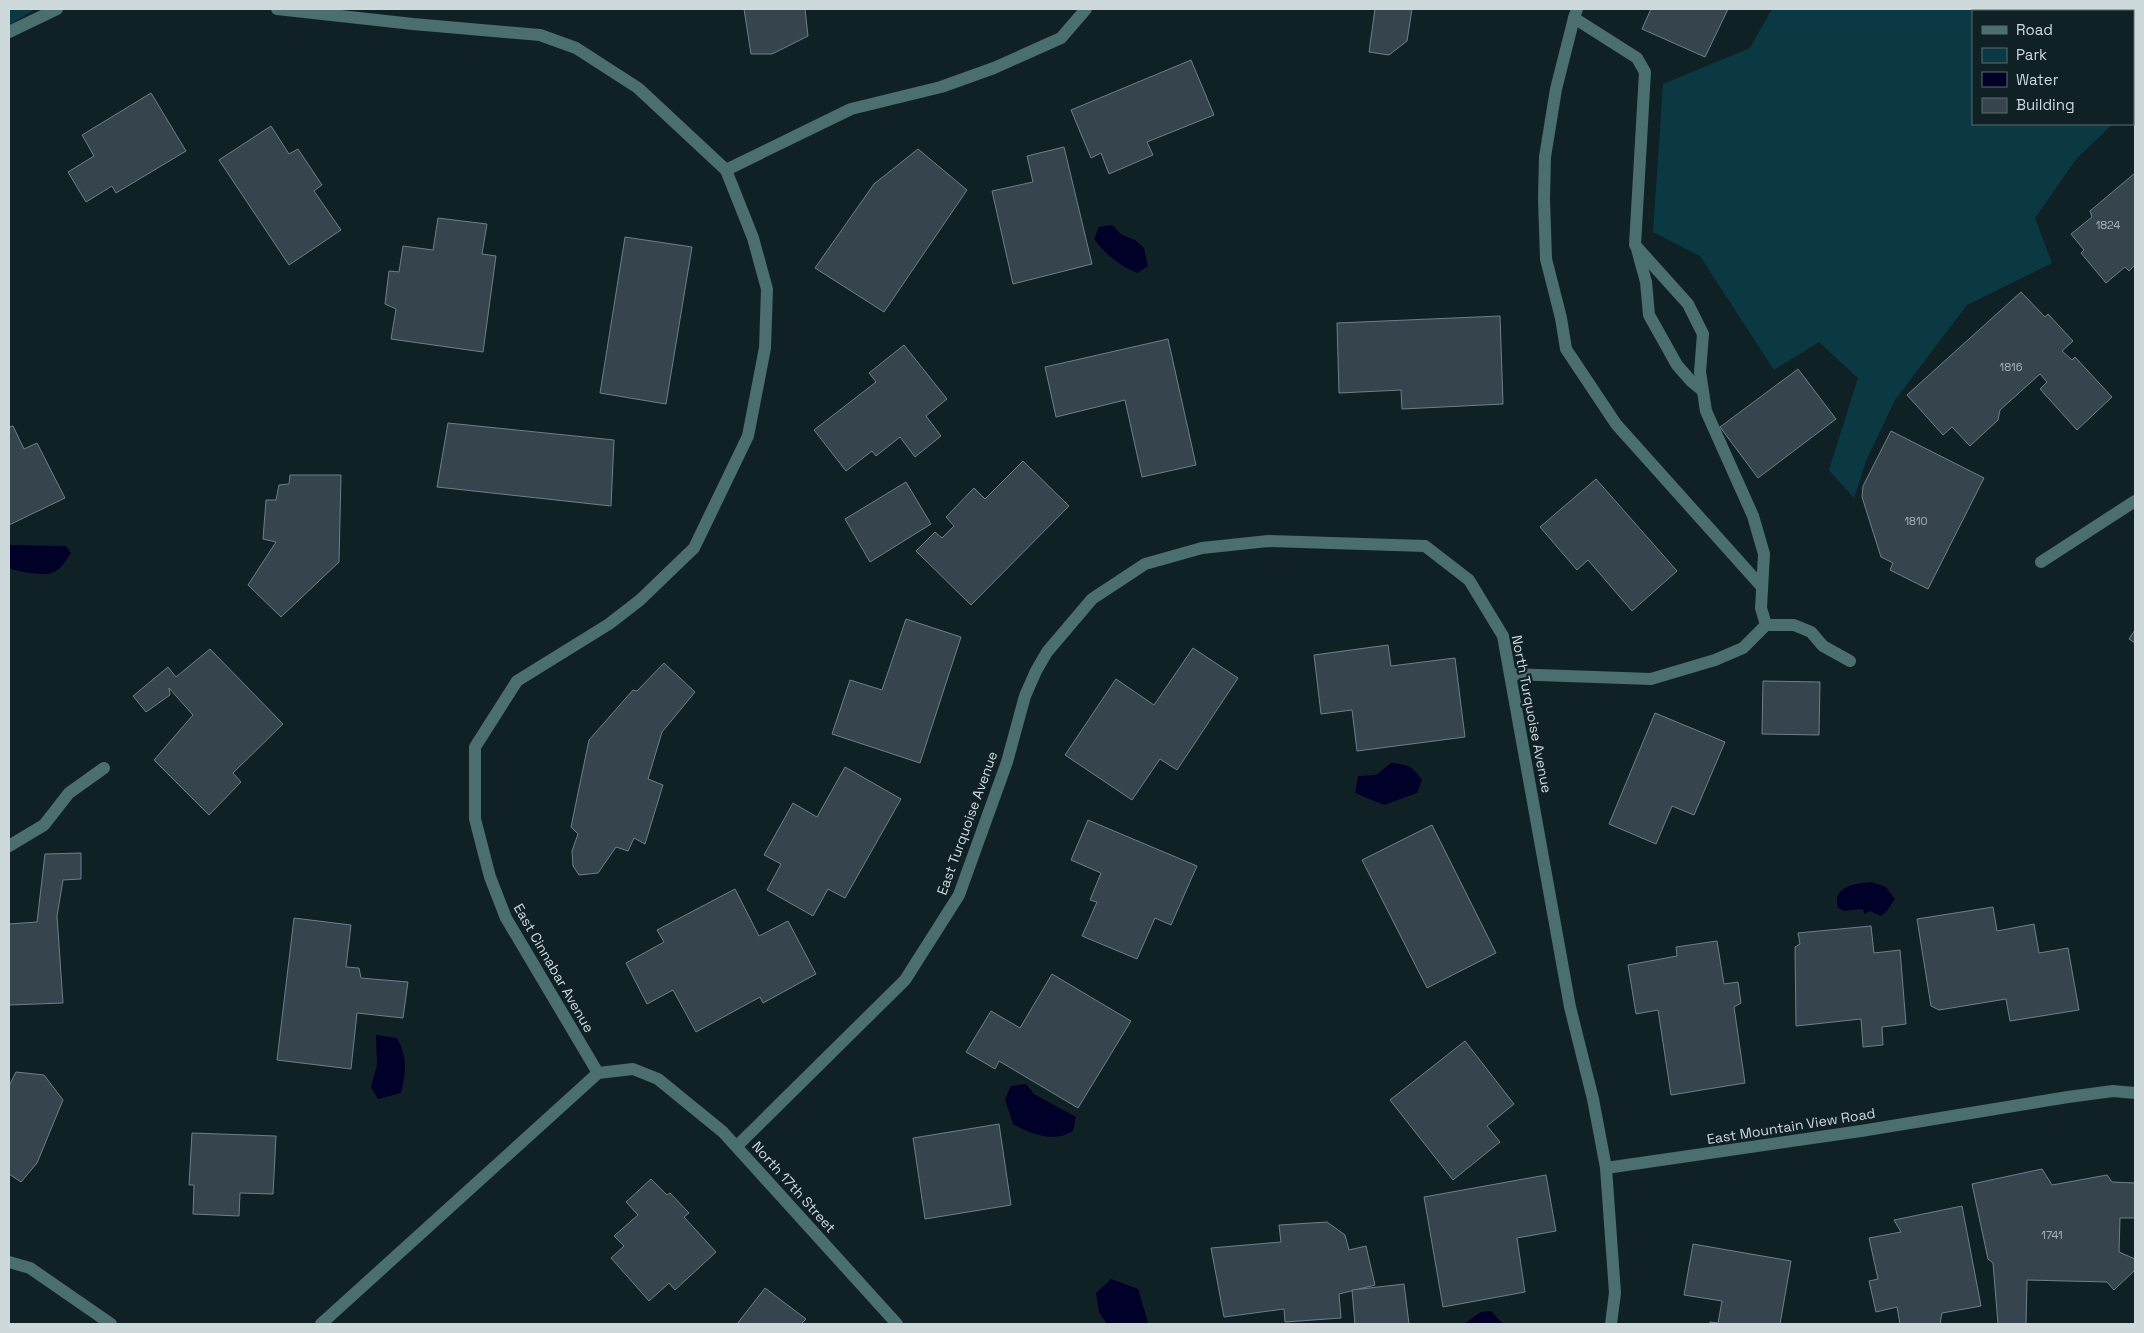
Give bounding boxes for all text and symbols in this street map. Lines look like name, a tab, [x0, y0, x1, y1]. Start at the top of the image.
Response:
legend	[1972, 10, 2134, 125]
text: Road	[2016, 20, 2053, 39]
text: Park	[2016, 45, 2047, 64]
text: Water	[2016, 70, 2059, 89]
text: Building	[2016, 95, 2075, 114]
house number: 1824	[2096, 218, 2120, 232]
house number: 1816	[2000, 360, 2023, 374]
house number: 1810	[1904, 514, 1928, 528]
street label: North Turquoise Avenue	[1508, 634, 1556, 794]
street label: East Turquoise Avenue	[933, 749, 1001, 897]
street label: East Cinnabar Avenue	[510, 900, 598, 1036]
street label: East Mountain View Road	[1706, 1104, 1876, 1148]
street label: North 17th Street	[748, 1138, 840, 1236]
house number: 1741	[2041, 1228, 2063, 1242]

